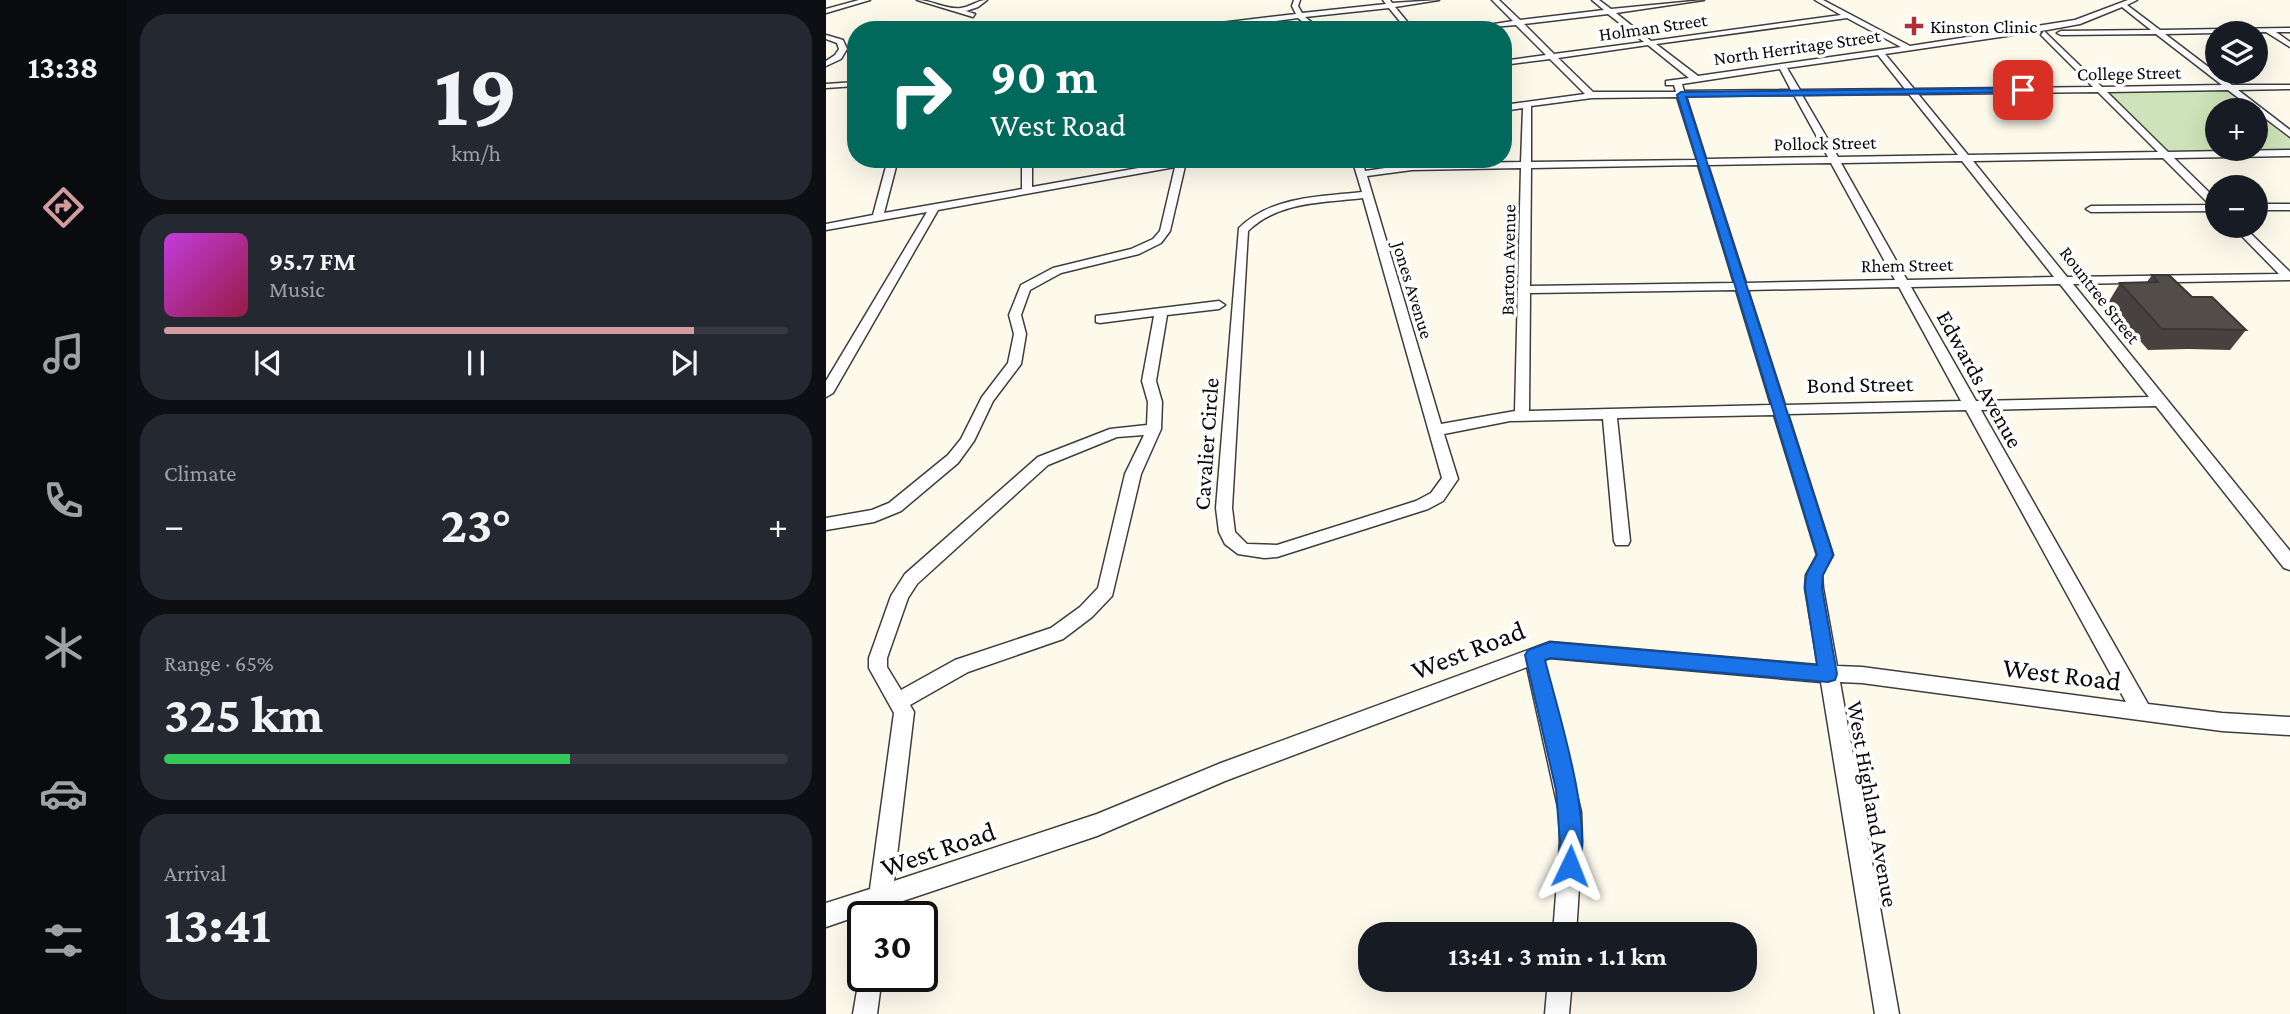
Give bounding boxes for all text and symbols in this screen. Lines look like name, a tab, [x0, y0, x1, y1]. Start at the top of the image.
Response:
street label: Holman Street	[1597, 9, 1709, 45]
marker: Kinston Clinic	[1904, 16, 1924, 36]
place label: Kinston Clinic	[1930, 16, 2037, 37]
map controls	[2205, 21, 2268, 238]
button: layers	[2205, 21, 2268, 84]
street label: North Herritage Street	[1712, 25, 1883, 69]
text: 19	[434, 43, 518, 145]
text: 13:38	[28, 49, 98, 85]
icon: right	[875, 49, 966, 140]
text: 90 m	[990, 49, 1097, 104]
pin	[1993, 60, 2053, 120]
street label: College Street	[2077, 62, 2182, 84]
icon: arrive	[2004, 71, 2042, 109]
button: +	[2205, 98, 2268, 161]
text: West Road	[990, 107, 1126, 143]
street label: Pollock Street	[1773, 132, 1877, 154]
text: km/h	[451, 140, 501, 166]
button: −	[2205, 175, 2268, 238]
icon: directions	[39, 183, 88, 232]
street label: Barton Avenue	[1497, 204, 1519, 316]
street label: Jones Avenue	[1388, 237, 1438, 341]
street label: Rountree Street	[2056, 242, 2145, 348]
text: 95.7 FM	[269, 247, 356, 276]
street label: Rhem Street	[1861, 254, 1954, 276]
text: Music	[269, 276, 325, 302]
street label: Edwards Avenue	[1932, 306, 2028, 452]
icon: music	[39, 329, 88, 378]
icon: previous	[249, 344, 287, 382]
icon: pause	[457, 344, 495, 382]
icon: next	[665, 344, 703, 382]
street label: Bond Street	[1806, 370, 1914, 398]
street label: Cavalier Circle	[1188, 377, 1224, 511]
text: Climate	[164, 460, 236, 486]
icon: phone	[39, 476, 88, 525]
text: 23°	[440, 495, 512, 553]
text: −	[164, 504, 184, 546]
text: +	[768, 504, 788, 546]
street label: West Road	[1407, 614, 1529, 686]
icon: climate	[39, 623, 88, 672]
text: Range · 65%	[164, 650, 274, 676]
street label: West Road	[2001, 651, 2123, 697]
text: 325 km	[164, 685, 323, 743]
street label: West Highland Avenue	[1842, 699, 1904, 909]
icon: car	[39, 769, 88, 818]
street label: West Road	[877, 815, 1000, 883]
position arrow	[1533, 829, 1607, 903]
text: Arrival	[164, 860, 227, 886]
text: 13:41	[164, 895, 271, 953]
speed limit sign: 30	[847, 901, 938, 992]
icon: filters	[39, 916, 88, 965]
text: 13:41 · 3 min · 1.1 km	[1448, 942, 1667, 971]

